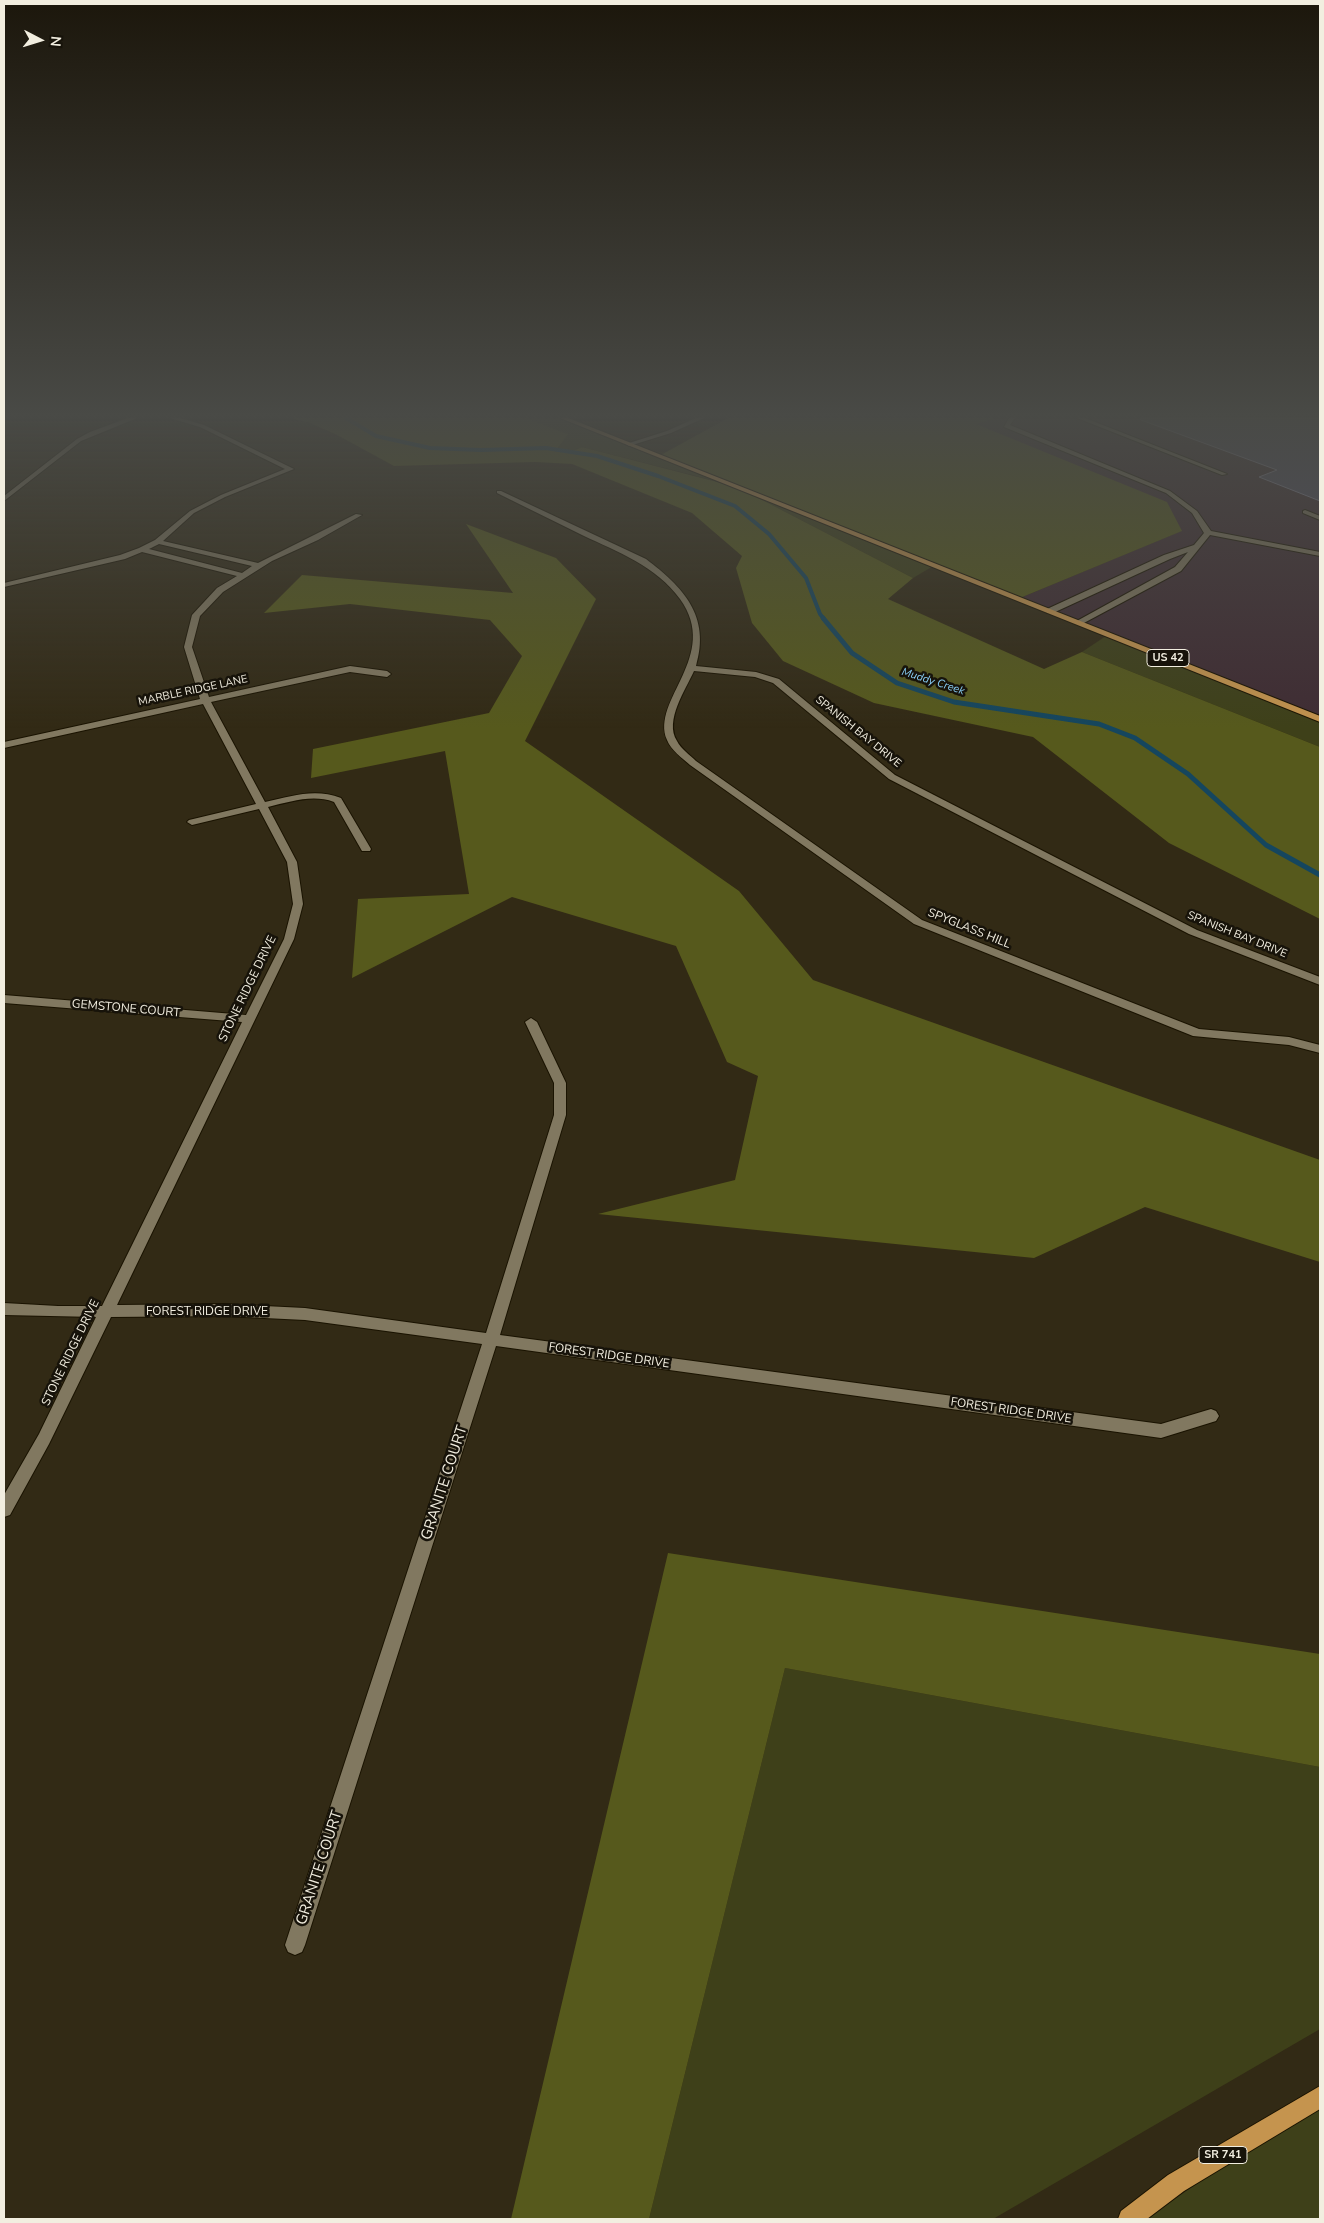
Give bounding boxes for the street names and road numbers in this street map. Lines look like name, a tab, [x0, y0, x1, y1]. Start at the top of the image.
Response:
road number: US 42	[1147, 650, 1189, 666]
street label: MARBLE RIDGE LANE	[137, 673, 249, 709]
street label: SPANISH BAY DRIVE	[813, 693, 903, 771]
street label: SPYGLASS HILL	[925, 906, 1013, 952]
street label: SPANISH BAY DRIVE	[1185, 909, 1289, 961]
street label: STONE RIDGE DRIVE	[216, 934, 280, 1044]
street label: GEMSTONE COURT	[71, 997, 181, 1021]
street label: STONE RIDGE DRIVE	[39, 1298, 103, 1408]
street label: FOREST RIDGE DRIVE	[146, 1305, 268, 1319]
street label: FOREST RIDGE DRIVE	[548, 1340, 670, 1372]
street label: FOREST RIDGE DRIVE	[950, 1395, 1072, 1427]
street label: GRANITE COURT	[418, 1424, 472, 1542]
street label: GRANITE COURT	[293, 1809, 347, 1927]
road number: SR 741	[1199, 2146, 1247, 2164]

